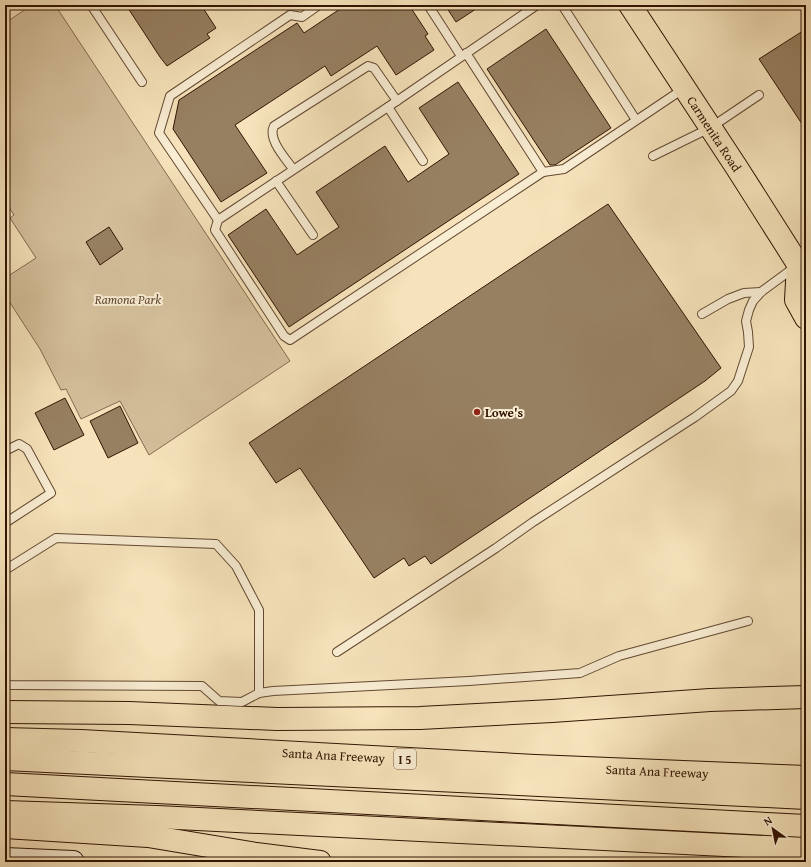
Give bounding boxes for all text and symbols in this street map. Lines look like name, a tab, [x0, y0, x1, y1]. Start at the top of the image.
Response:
street label: Carmenita Road	[683, 92, 746, 175]
park label: Ramona Park	[94, 290, 161, 309]
place label: Lowe's	[485, 403, 524, 422]
marker: Lowe's	[472, 407, 482, 417]
street label: Santa Ana Freeway	[282, 743, 386, 767]
road number: I 5	[394, 749, 416, 769]
street label: Santa Ana Freeway	[605, 759, 710, 783]
north arrow	[753, 809, 793, 849]
text: N	[760, 812, 776, 829]

